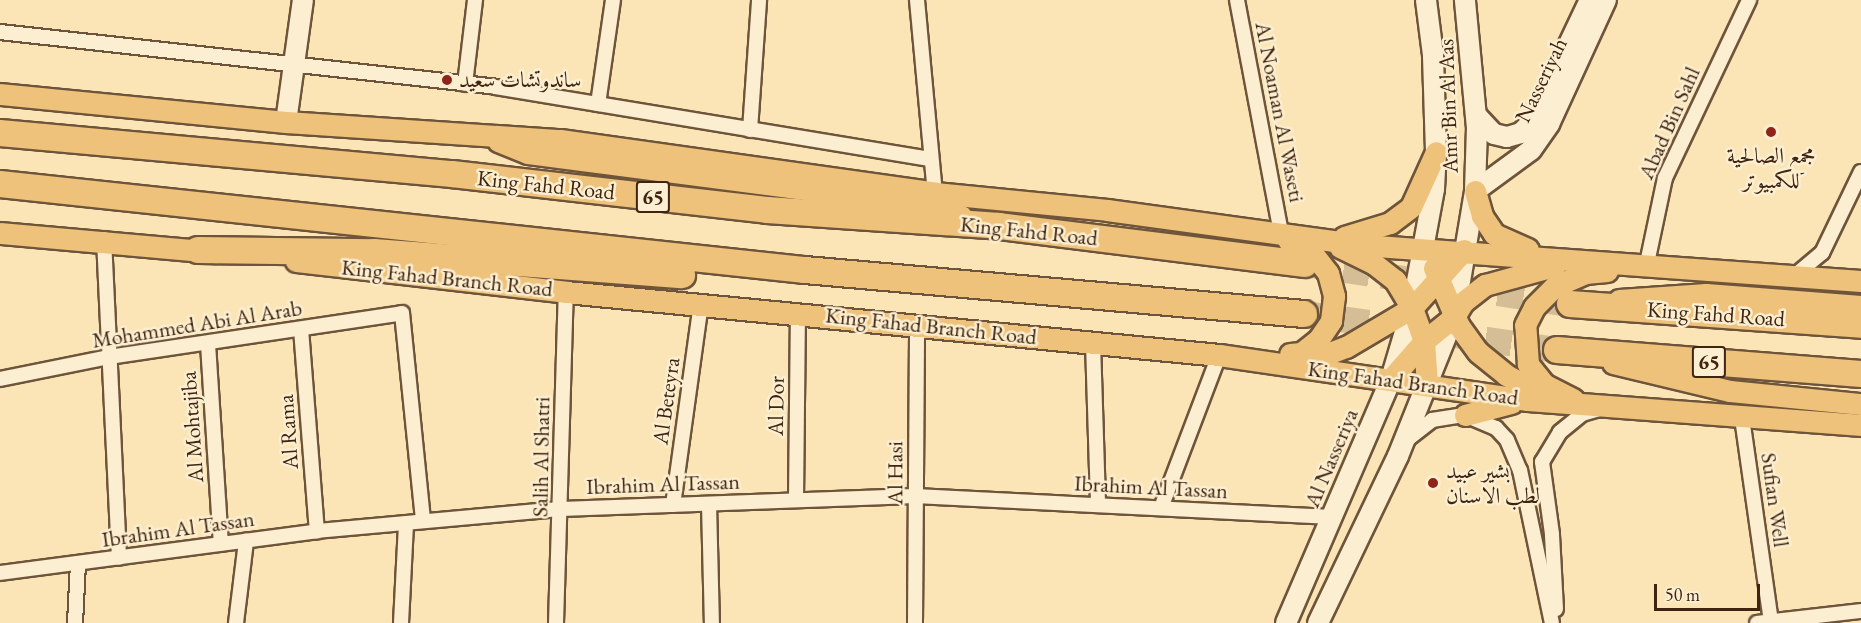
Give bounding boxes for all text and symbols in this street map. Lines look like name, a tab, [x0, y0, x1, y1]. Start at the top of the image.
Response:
street label: Al Noaman Al Waseti	[1250, 20, 1310, 204]
street label: Nasseriyah	[1509, 33, 1573, 127]
street label: Amr Bin Al Aas	[1432, 38, 1464, 174]
street label: Abad Bin Sahl	[1632, 63, 1706, 183]
place label: ساندوتشات سعيد	[459, 67, 581, 93]
marker: ساندوتشات سعيد	[440, 73, 454, 87]
marker: مجمع الصالحية للكمبيوتر	[1764, 125, 1778, 139]
place label: مجمع الصالحية للكمبيوتر	[1727, 142, 1815, 194]
street label: King Fahd Road	[476, 165, 616, 205]
road number: 65	[635, 179, 671, 215]
street label: King Fahd Road	[959, 211, 1099, 251]
street label: King Fahad Branch Road	[340, 254, 554, 302]
street label: Mohammed Abi Al Arab	[90, 294, 304, 354]
street label: King Fahd Road	[1646, 296, 1786, 332]
street label: King Fahad Branch Road	[824, 302, 1038, 350]
road number: 65	[1691, 344, 1727, 380]
street label: King Fahad Branch Road	[1306, 355, 1520, 411]
street label: Al Beteyra	[647, 356, 685, 446]
street label: Al Mohtajiba	[175, 370, 209, 484]
street label: Al Dor	[762, 376, 790, 436]
street label: Al Rama	[272, 394, 304, 470]
street label: Salih Al Shatri	[527, 397, 555, 517]
street label: Al Nasseriya	[1298, 405, 1364, 511]
street label: Al Hasi	[882, 441, 908, 505]
street label: Sufian Well	[1755, 451, 1795, 549]
place label: بشير عبيد لطب الاسنان	[1446, 457, 1540, 508]
street label: Ibrahim Al Tassan	[586, 468, 740, 500]
street label: Ibrahim Al Tassan	[1073, 470, 1229, 504]
marker: بشير عبيد لطب الاسنان	[1424, 474, 1442, 492]
street label: Ibrahim Al Tassan	[100, 505, 256, 553]
scale bar	[1657, 572, 1764, 610]
text: 50 m	[1665, 583, 1700, 606]

